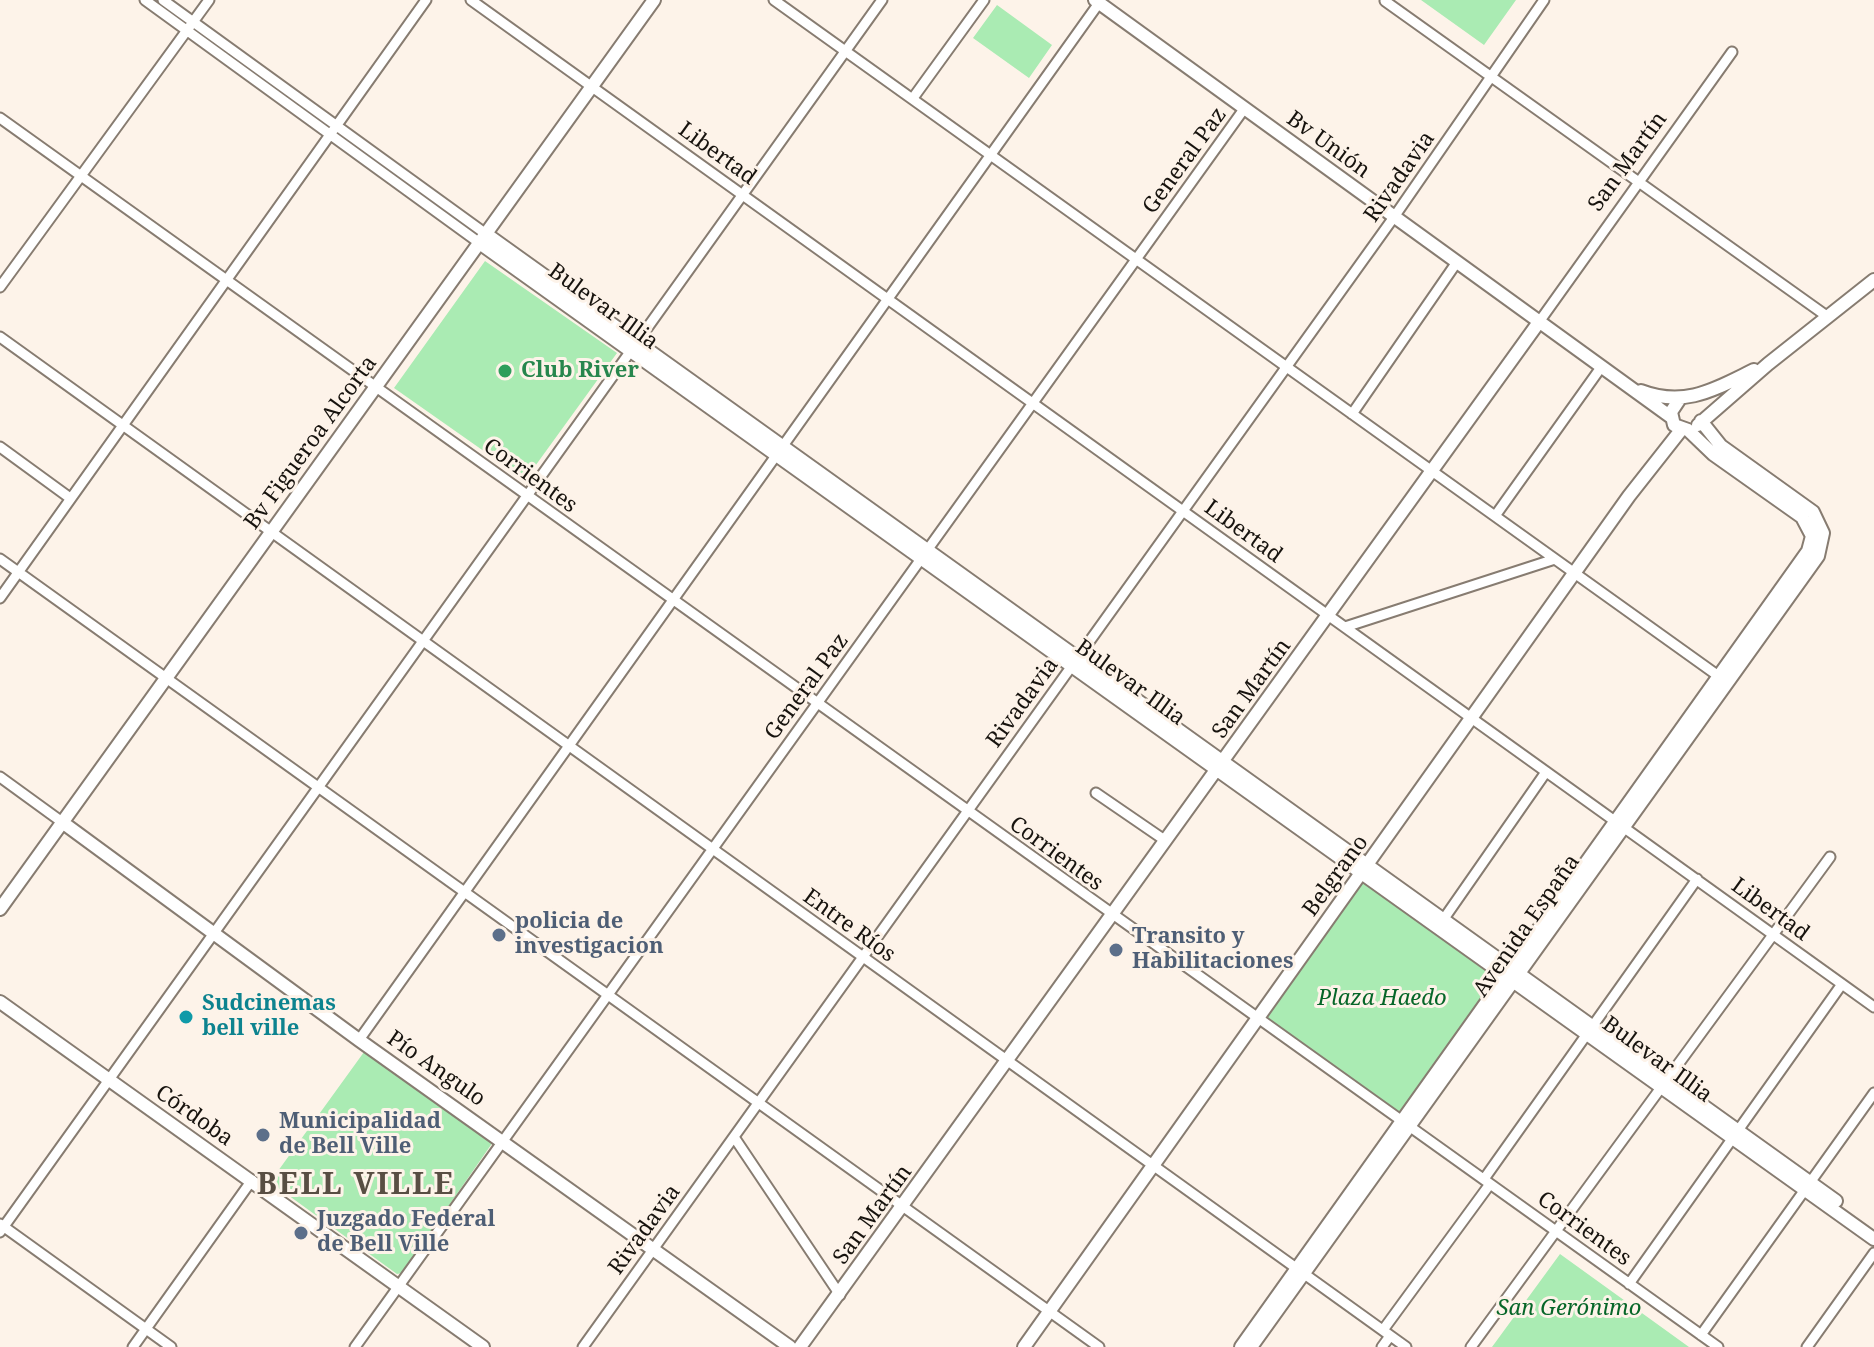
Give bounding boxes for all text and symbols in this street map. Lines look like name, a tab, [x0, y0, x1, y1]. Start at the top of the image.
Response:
street label: General Paz	[1138, 103, 1232, 219]
street label: Bv Unión	[1281, 106, 1375, 184]
street label: San Martín	[1583, 107, 1673, 217]
street label: Libertad	[673, 117, 761, 191]
street label: Rivadavia	[1359, 127, 1441, 227]
street label: Bulevar Illia	[543, 258, 663, 356]
street label: Bv Figueroa Alcorta	[239, 351, 383, 535]
place label: Club River	[521, 358, 639, 384]
marker: Club River	[496, 362, 514, 380]
street label: Corrientes	[478, 433, 582, 519]
street label: Libertad	[1199, 495, 1287, 569]
street label: General Paz	[760, 629, 854, 745]
street label: Bulevar Illia	[1070, 634, 1190, 732]
street label: San Martín	[1207, 634, 1297, 744]
street label: Rivadavia	[982, 653, 1064, 753]
street label: Corrientes	[1004, 811, 1108, 897]
street label: Belgrano	[1298, 830, 1374, 922]
street label: Avenida España	[1468, 850, 1586, 1002]
street label: Libertad	[1726, 873, 1814, 947]
street label: Entre Ríos	[798, 884, 900, 968]
place label: policia de investigacion	[515, 909, 664, 960]
place label: Transito y Habilitaciones	[1132, 924, 1294, 976]
marker: policia de investigacion	[490, 926, 508, 944]
marker: Transito y Habilitaciones	[1107, 941, 1125, 959]
park label: Plaza Haedo	[1317, 986, 1447, 1012]
place label: Sudcinemas bell ville	[202, 991, 336, 1042]
marker: Sudcinemas bell ville	[177, 1008, 195, 1026]
street label: Bulevar Illia	[1597, 1011, 1717, 1109]
street label: Pío Angulo	[382, 1026, 490, 1112]
street label: Córdoba	[150, 1080, 238, 1152]
place label: Municipalidad de Bell Ville	[279, 1109, 441, 1160]
marker: Municipalidad de Bell Ville	[254, 1126, 272, 1144]
street label: San Martín	[828, 1160, 918, 1270]
district label: BELL VILLE	[257, 1167, 455, 1203]
street label: Rivadavia	[604, 1180, 686, 1280]
street label: Corrientes	[1532, 1186, 1636, 1272]
place label: Juzgado Federal de Bell Ville	[317, 1207, 495, 1258]
marker: Juzgado Federal de Bell Ville	[292, 1224, 310, 1242]
park label: San Gerónimo	[1497, 1296, 1641, 1322]

